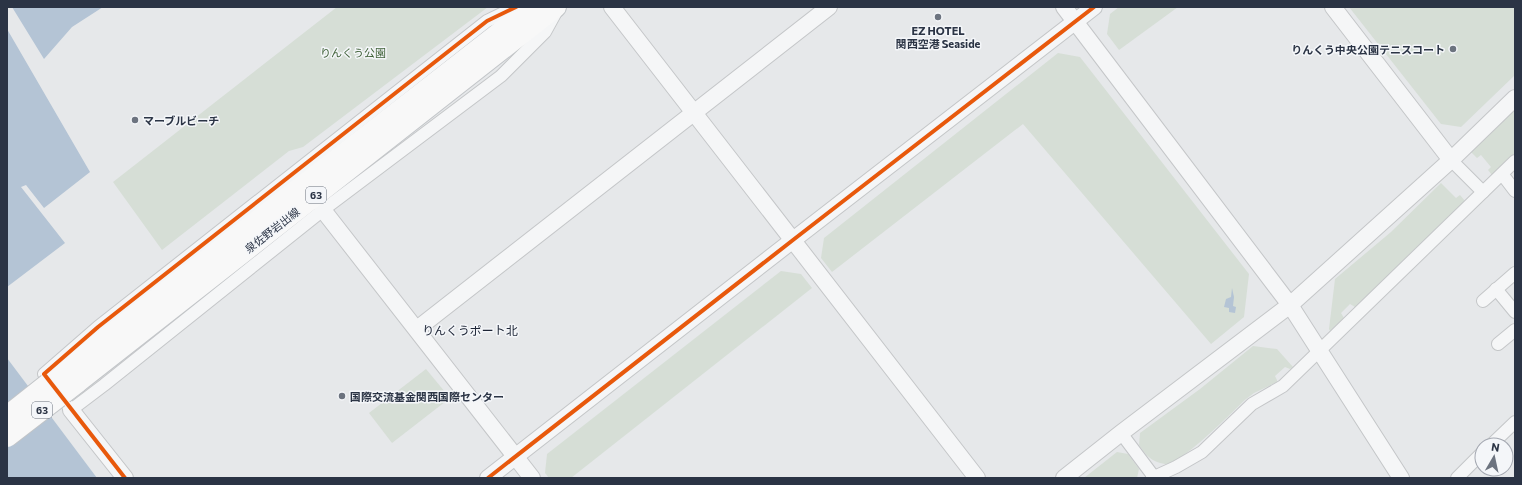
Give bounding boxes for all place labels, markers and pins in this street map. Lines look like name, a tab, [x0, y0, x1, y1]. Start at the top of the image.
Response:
marker: EZ HOTEL 関西空港 Seaside	[933, 12, 943, 22]
place label: EZ HOTEL 関西空港 Seaside	[896, 24, 981, 50]
place label: りんくう中央公園テニスコート	[1291, 43, 1445, 56]
marker: りんくう中央公園テニスコート	[1448, 44, 1458, 54]
place label: マーブルビーチ	[143, 114, 219, 127]
marker: マーブルビーチ	[130, 115, 140, 125]
place label: 国際交流基金関西国際センター	[350, 390, 504, 403]
marker: 国際交流基金関西国際センター	[337, 391, 347, 401]

